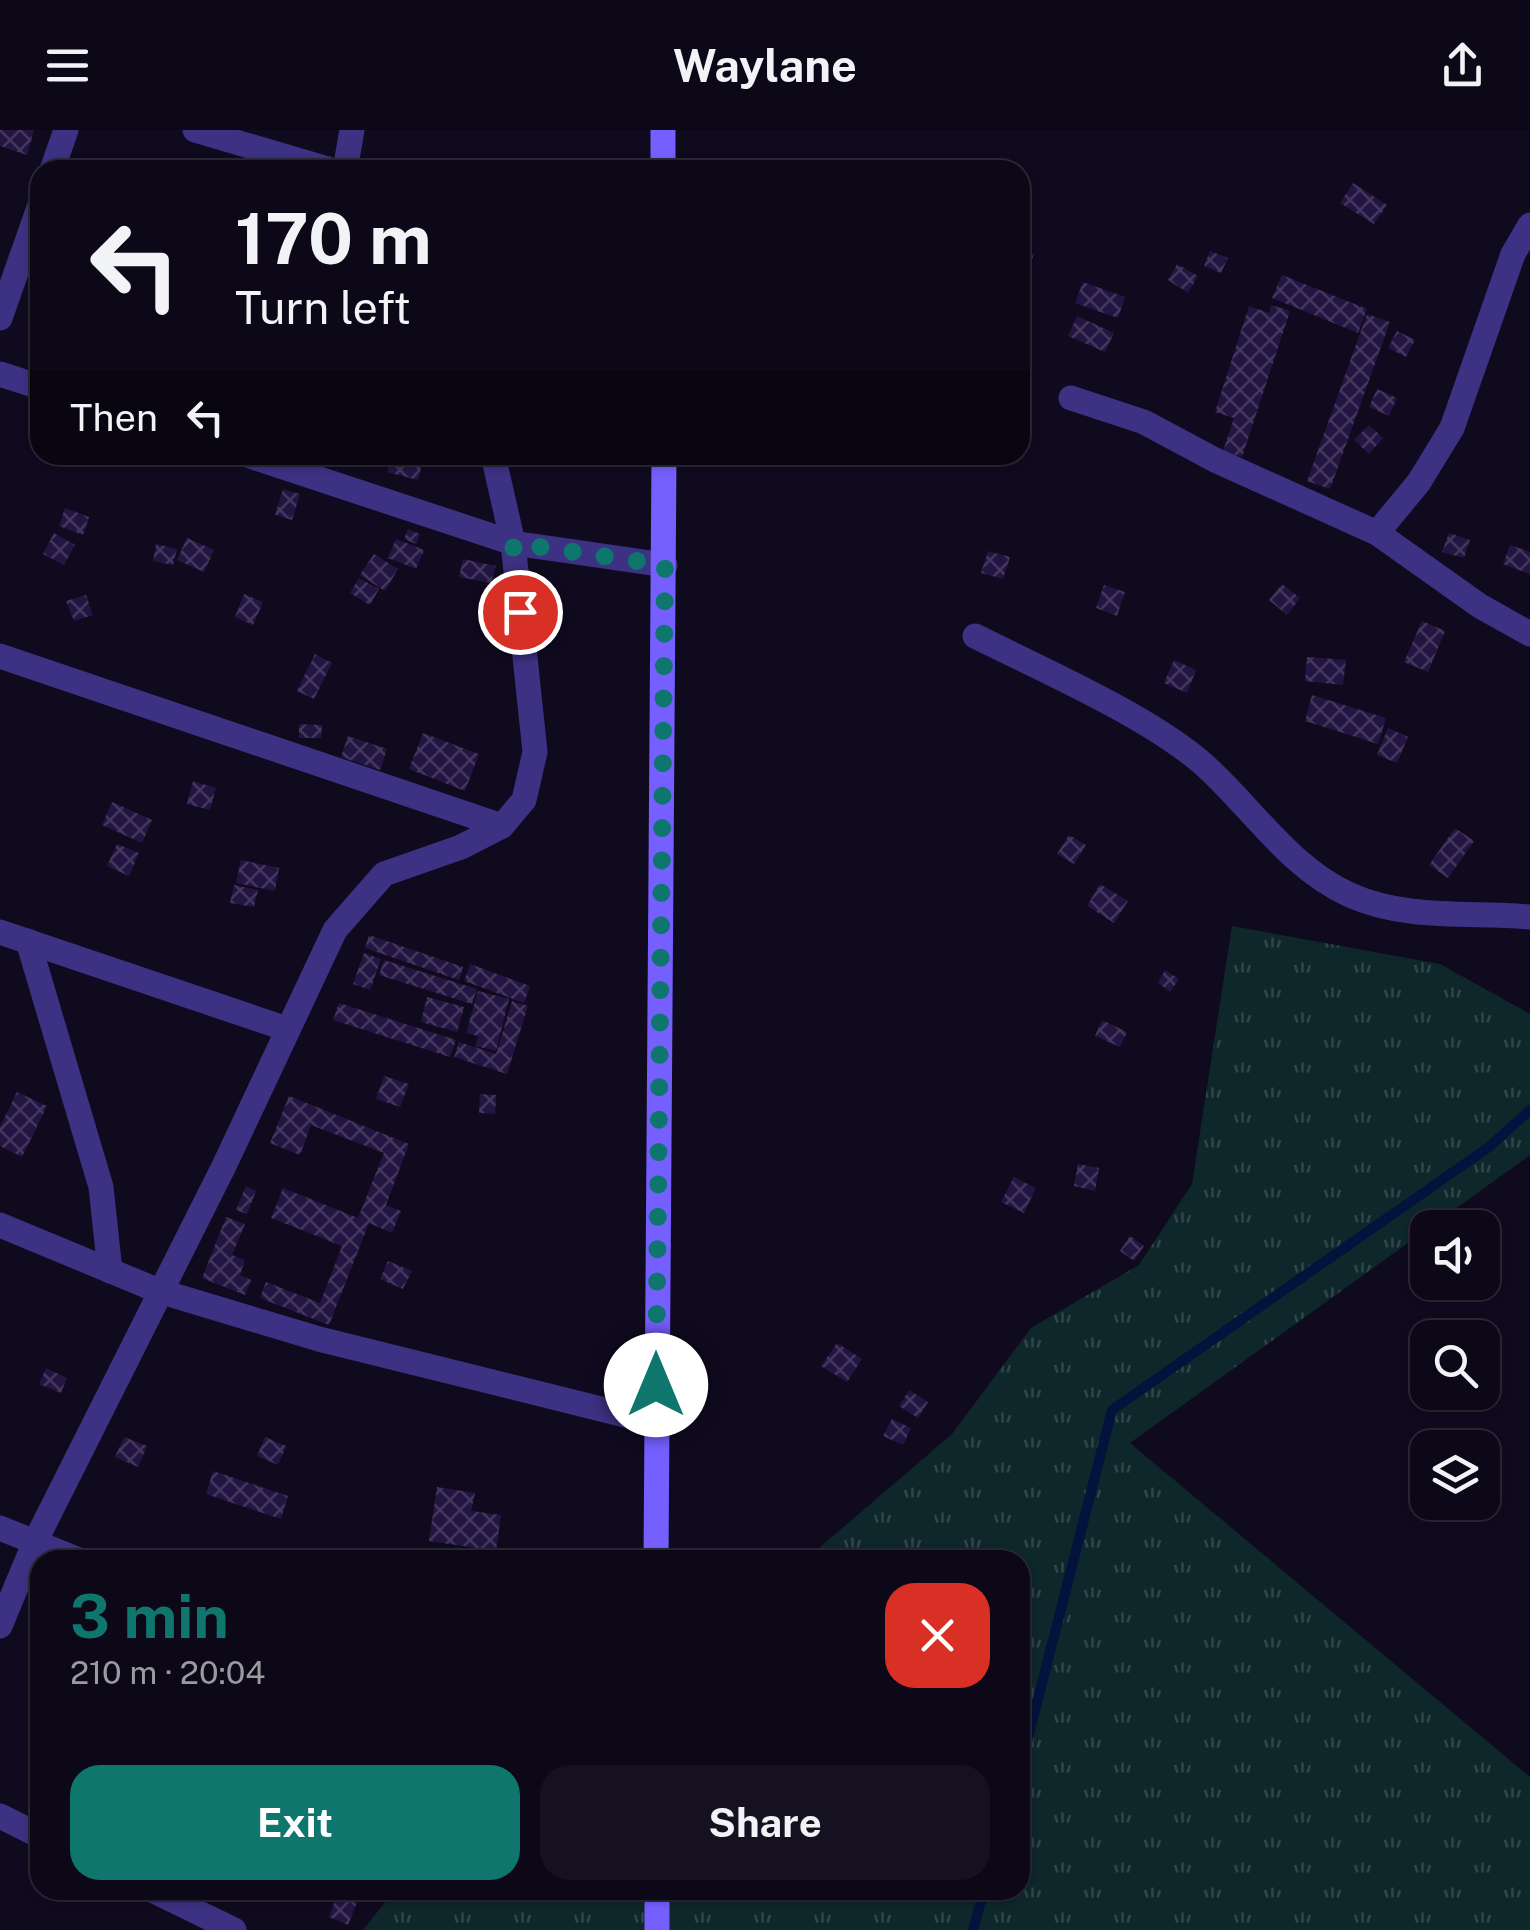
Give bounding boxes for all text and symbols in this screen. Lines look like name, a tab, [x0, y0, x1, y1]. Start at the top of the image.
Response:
icon: menu	[40, 38, 95, 93]
icon: share	[1435, 38, 1490, 93]
text: Waylane	[673, 39, 857, 92]
text: 170 m	[235, 197, 432, 280]
icon: left	[70, 200, 200, 330]
text: Turn left	[235, 281, 411, 334]
icon: left	[178, 390, 233, 445]
text: Then	[70, 395, 158, 440]
pin	[478, 570, 563, 655]
icon: arrive	[493, 585, 548, 640]
map controls	[1410, 1210, 1500, 1520]
button: sound	[1410, 1210, 1500, 1300]
button: search	[1410, 1320, 1500, 1410]
position arrow	[604, 1333, 708, 1437]
button: layers	[1410, 1430, 1500, 1520]
text: 3 min	[70, 1581, 229, 1652]
button: close	[885, 1583, 990, 1688]
text: 210 m · 20:04	[70, 1654, 265, 1691]
button: Exit	[70, 1765, 520, 1880]
button: Share	[540, 1765, 990, 1880]

